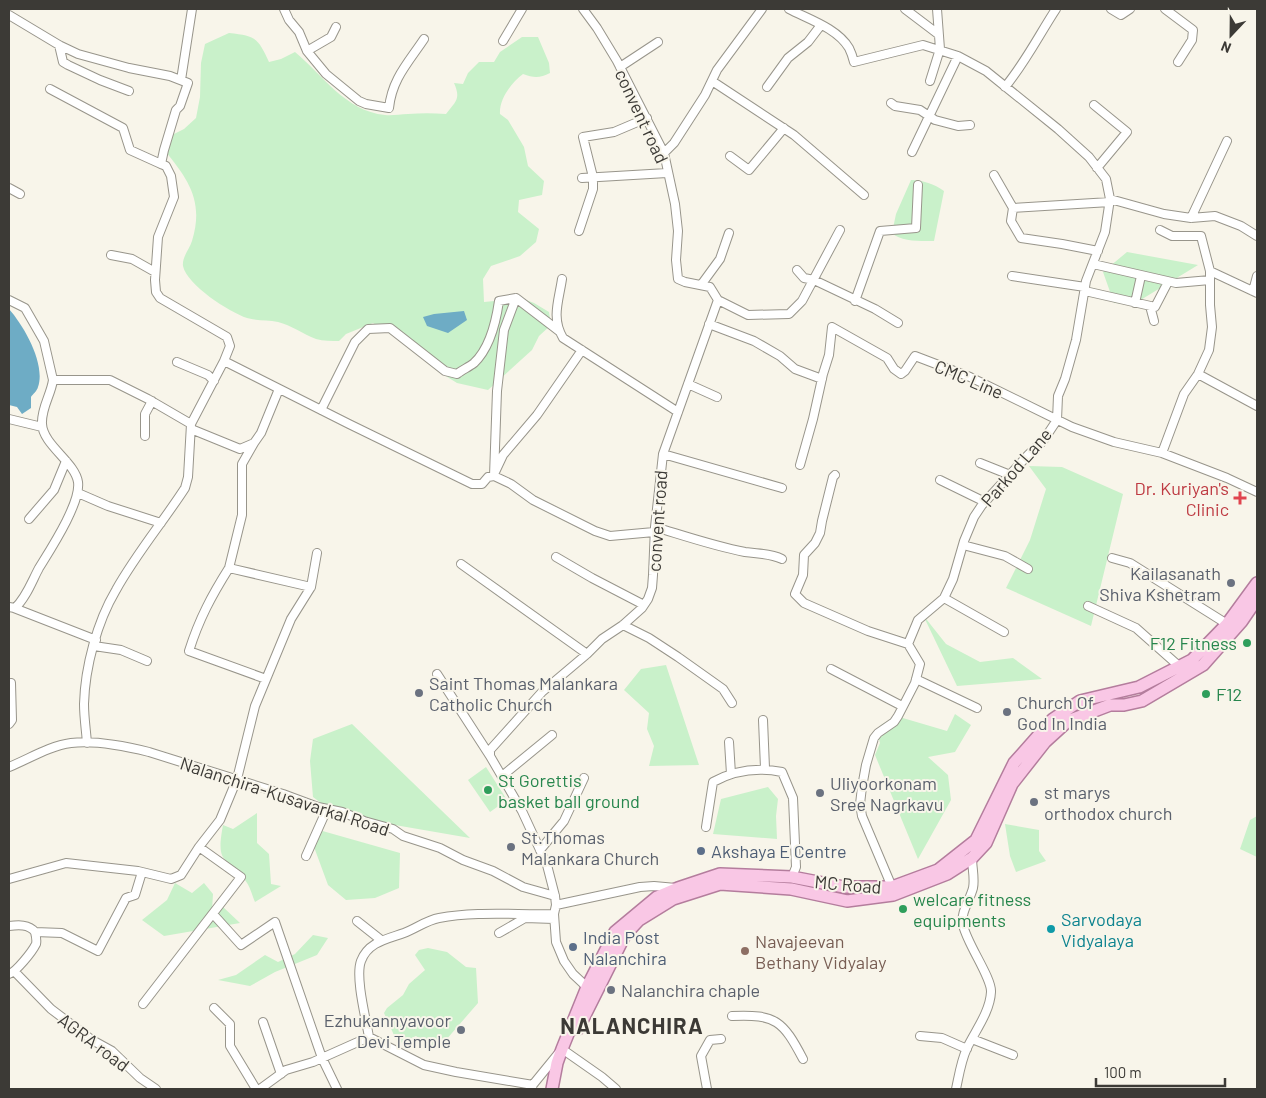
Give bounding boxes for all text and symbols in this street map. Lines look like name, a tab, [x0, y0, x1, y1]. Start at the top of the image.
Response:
north arrow	[1206, 10, 1256, 60]
text: N	[1218, 38, 1233, 57]
street label: convent road	[611, 65, 673, 167]
street label: CMC Line	[931, 355, 1007, 403]
street label: Parkod Lane	[976, 423, 1056, 511]
street label: convent road	[642, 470, 672, 572]
place label: Dr. Kuriyan's Clinic	[1135, 477, 1229, 520]
marker: Dr. Kuriyan's Clinic	[1233, 491, 1247, 505]
place label: Kailasanath Shiva Kshetram	[1099, 562, 1221, 605]
marker: Kailasanath Shiva Kshetram	[1225, 577, 1237, 589]
place label: F12 Fitness	[1150, 632, 1237, 654]
marker: F12 Fitness	[1241, 637, 1253, 649]
place label: Saint Thomas Malankara Catholic Church	[429, 672, 618, 715]
place label: F12	[1216, 683, 1242, 705]
marker: Saint Thomas Malankara Catholic Church	[413, 687, 425, 699]
marker: F12	[1200, 688, 1212, 700]
place label: Church Of God In India	[1017, 691, 1107, 734]
marker: Church Of God In India	[1001, 706, 1013, 718]
street label: Nalanchira-Kusavarkal Road	[178, 752, 392, 840]
place label: St Gorettis basket ball ground	[498, 769, 640, 812]
place label: Uliyoorkonam Sree Nagrkavu	[830, 772, 943, 815]
place label: st marys orthodox church	[1044, 781, 1172, 824]
marker: St Gorettis basket ball ground	[482, 784, 494, 796]
marker: Uliyoorkonam Sree Nagrkavu	[814, 787, 826, 799]
marker: st marys orthodox church	[1028, 796, 1040, 808]
place label: St.Thomas Malankara Church	[521, 826, 659, 869]
place label: Akshaya E Centre	[711, 840, 847, 862]
marker: St.Thomas Malankara Church	[505, 841, 517, 853]
marker: Akshaya E Centre	[695, 845, 707, 857]
street label: MC Road	[814, 870, 882, 898]
place label: welcare fitness equipments	[913, 888, 1031, 931]
marker: welcare fitness equipments	[897, 903, 909, 915]
place label: Sarvodaya Vidyalaya	[1061, 908, 1142, 951]
marker: Sarvodaya Vidyalaya	[1045, 923, 1057, 935]
place label: India Post Nalanchira	[583, 926, 667, 969]
place label: Navajeevan Bethany Vidyalay	[755, 930, 887, 973]
marker: India Post Nalanchira	[567, 941, 579, 953]
marker: Navajeevan Bethany Vidyalay	[739, 945, 751, 957]
place label: Nalanchira chaple	[621, 979, 760, 1001]
marker: Nalanchira chaple	[605, 984, 617, 996]
street label: AGRA road	[54, 1008, 134, 1076]
place label: Ezhukannyavoor Devi Temple	[324, 1009, 451, 1052]
district label: NALANCHIRA	[560, 1012, 704, 1038]
marker: Ezhukannyavoor Devi Temple	[455, 1024, 467, 1036]
scale bar	[1096, 1056, 1225, 1088]
text: 100 m	[1104, 1063, 1142, 1081]

